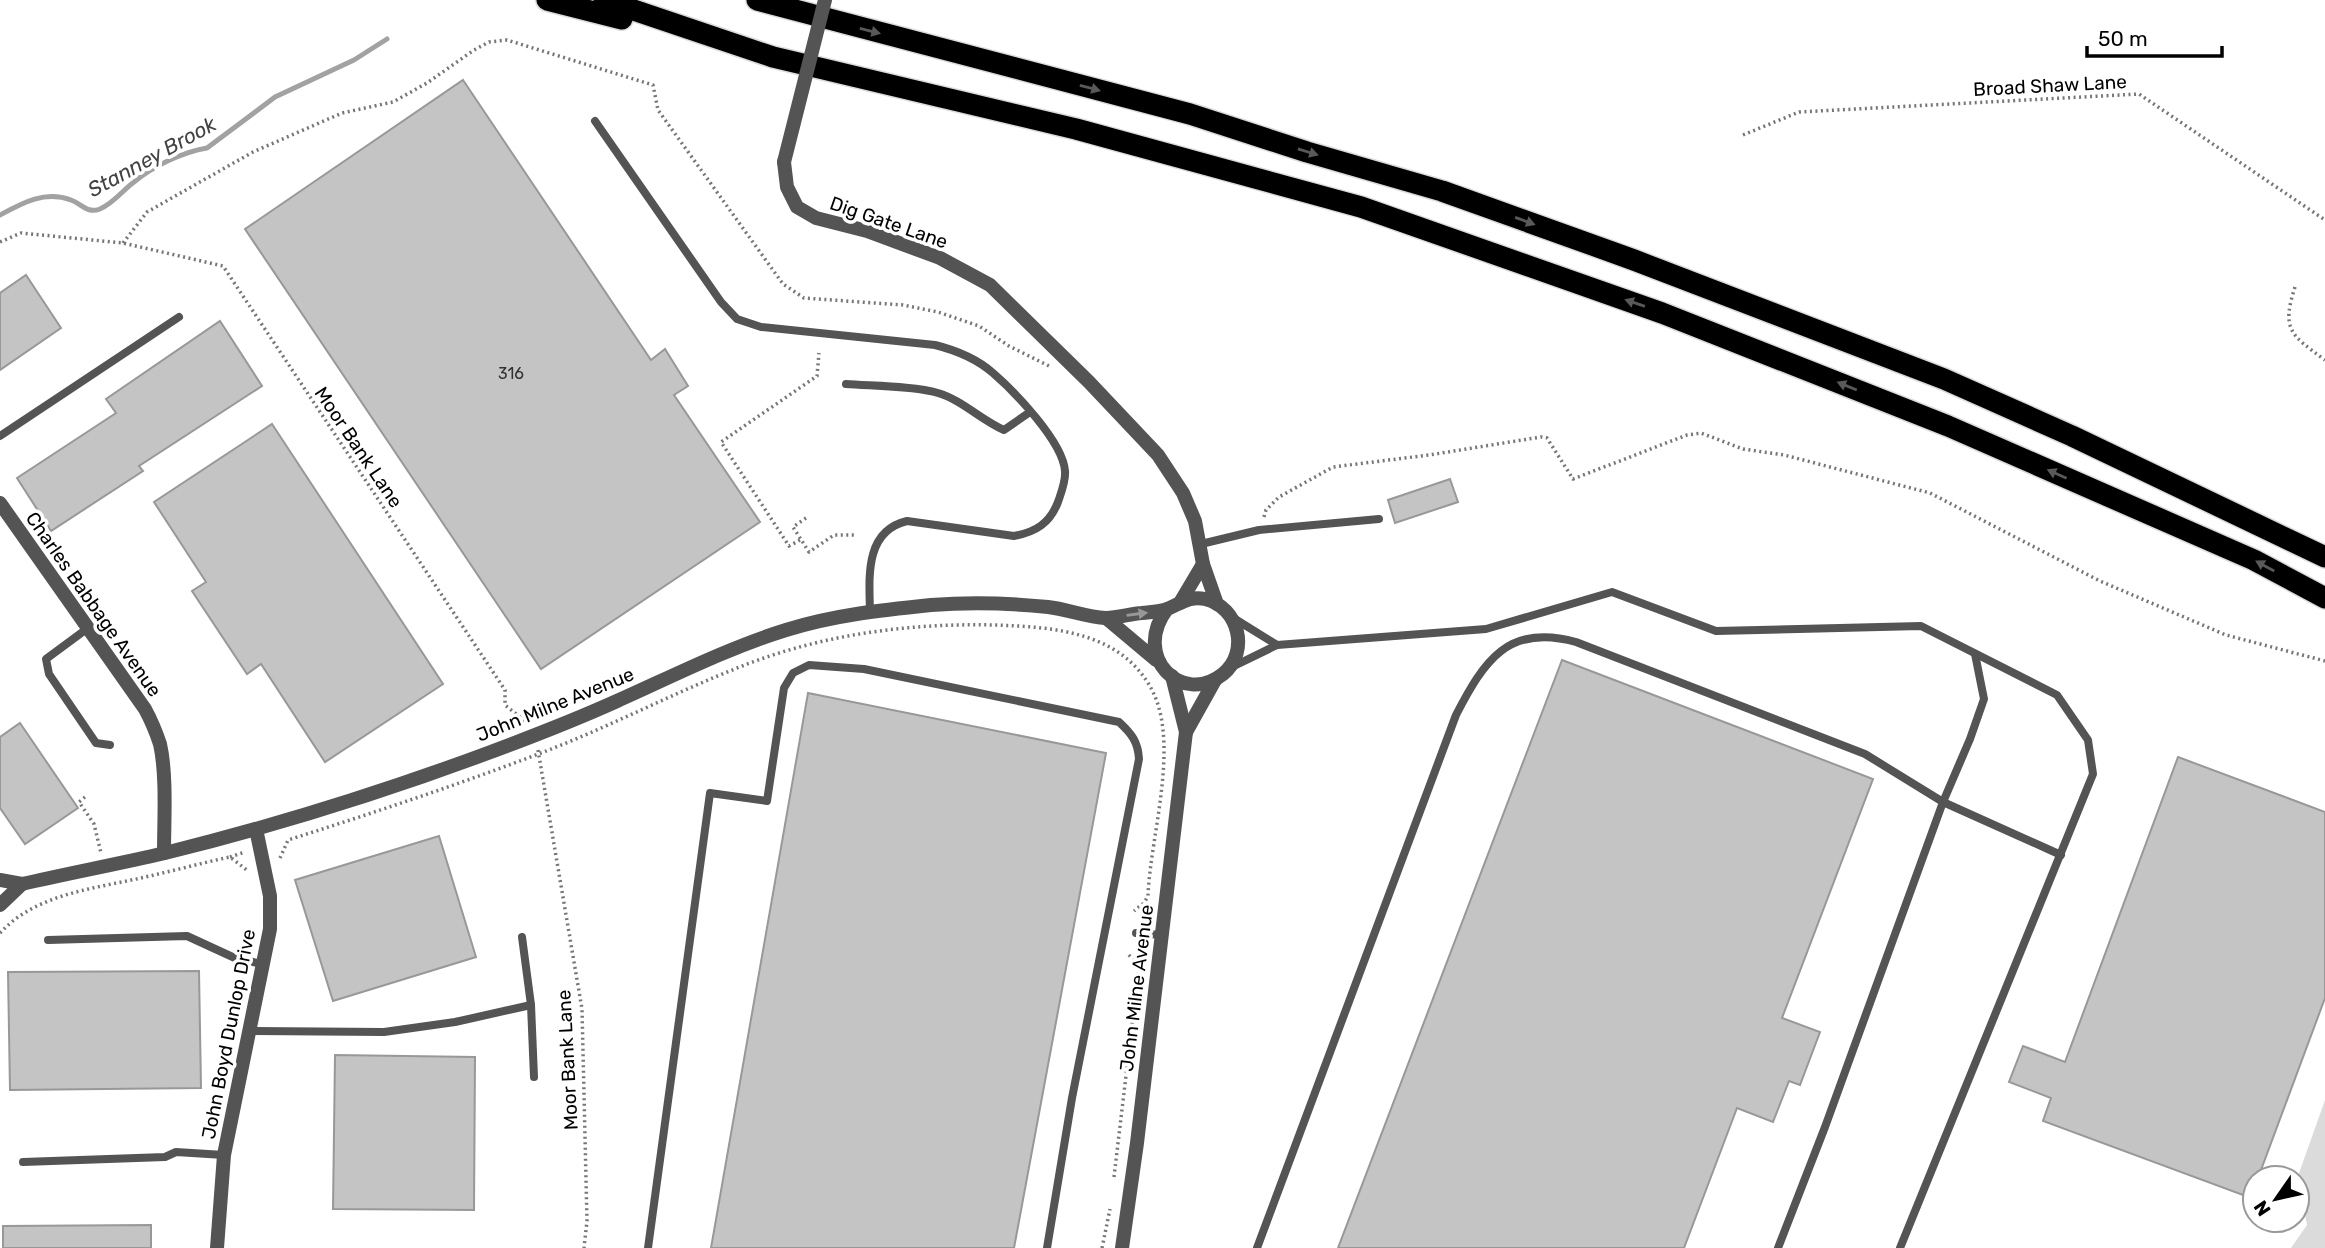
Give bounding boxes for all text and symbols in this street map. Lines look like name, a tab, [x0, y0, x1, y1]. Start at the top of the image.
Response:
scale bar	[2087, 14, 2222, 58]
one-way arrow	[859, 26, 881, 37]
text: 50 m	[2098, 26, 2148, 51]
street label: Broad Shaw Lane	[1973, 70, 2127, 101]
one-way arrow	[1080, 83, 1101, 93]
water label: Stanney Brook	[83, 110, 221, 202]
one-way arrow	[1298, 147, 1319, 158]
street label: Dig Gate Lane	[827, 192, 951, 253]
one-way arrow	[1515, 216, 1536, 227]
one-way arrow	[1625, 297, 1646, 308]
house number: 316	[498, 364, 524, 383]
one-way arrow	[1837, 380, 1858, 391]
street label: Moor Bank Lane	[310, 383, 407, 512]
one-way arrow	[2046, 468, 2067, 479]
street label: Charles Babbage Avenue	[21, 507, 166, 701]
one-way arrow	[2255, 560, 2275, 572]
one-way arrow	[1126, 608, 1148, 619]
street label: John Milne Avenue	[473, 662, 637, 747]
street label: John Milne Avenue	[1115, 903, 1158, 1073]
street label: John Boyd Dunlop Drive	[197, 927, 260, 1141]
street label: Moor Bank Lane	[552, 989, 583, 1131]
north arrow	[2241, 1164, 2311, 1234]
text: N	[2249, 1196, 2276, 1220]

